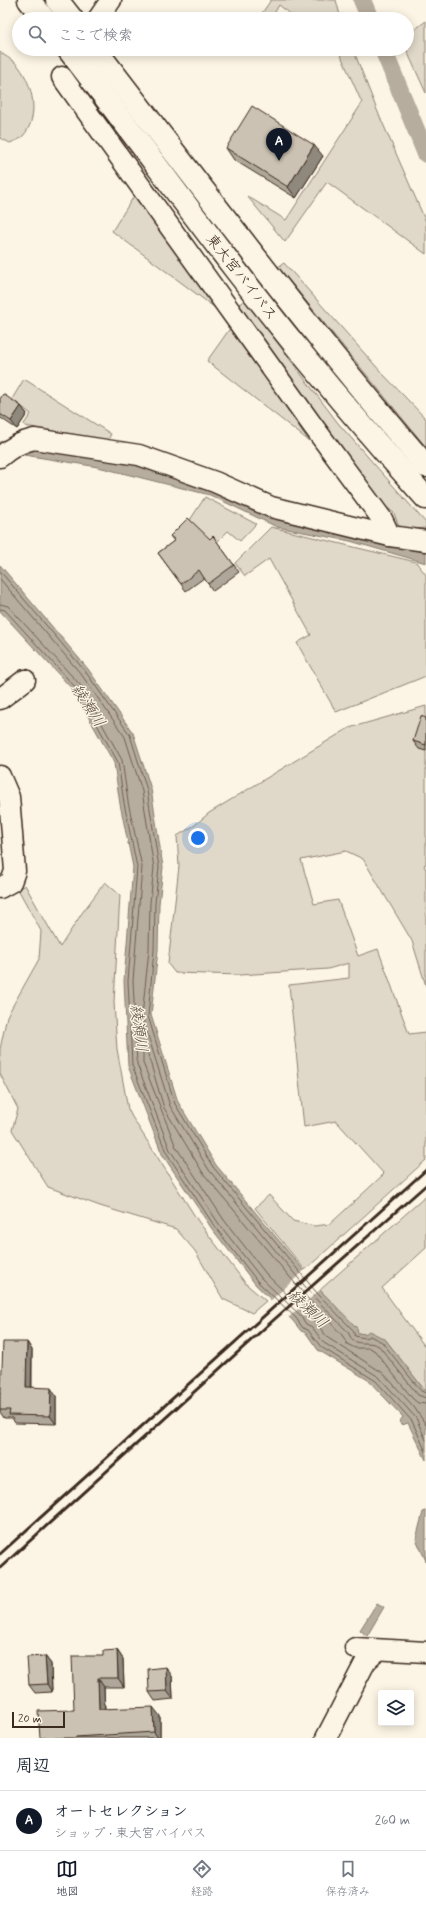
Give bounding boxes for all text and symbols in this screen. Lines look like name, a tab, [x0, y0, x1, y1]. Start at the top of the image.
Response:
search box	[12, 12, 414, 56]
icon: search	[26, 23, 48, 45]
text: ここで検索	[58, 26, 133, 46]
pin: A	[266, 128, 292, 161]
street label: 東大宮バイパス	[201, 230, 281, 325]
water label: 綾瀬川	[66, 680, 110, 732]
your location	[188, 828, 208, 848]
water label: 綾瀬川	[125, 1003, 152, 1053]
water label: 綾瀬川	[283, 1285, 333, 1333]
map controls	[378, 1690, 414, 1726]
button: layers	[378, 1690, 414, 1726]
scale bar	[12, 1710, 65, 1729]
text: 20 m	[18, 1712, 41, 1726]
text: 周辺	[16, 1755, 50, 1777]
text: オートセレクション	[54, 1802, 188, 1822]
text: A	[25, 1812, 33, 1829]
text: 260 m	[375, 1812, 410, 1829]
text: ショップ · 東大宮バイパス	[54, 1825, 206, 1842]
tab: 地図	[56, 1858, 78, 1899]
tab: 経路	[191, 1858, 213, 1899]
tab: 保存済み	[326, 1858, 370, 1899]

